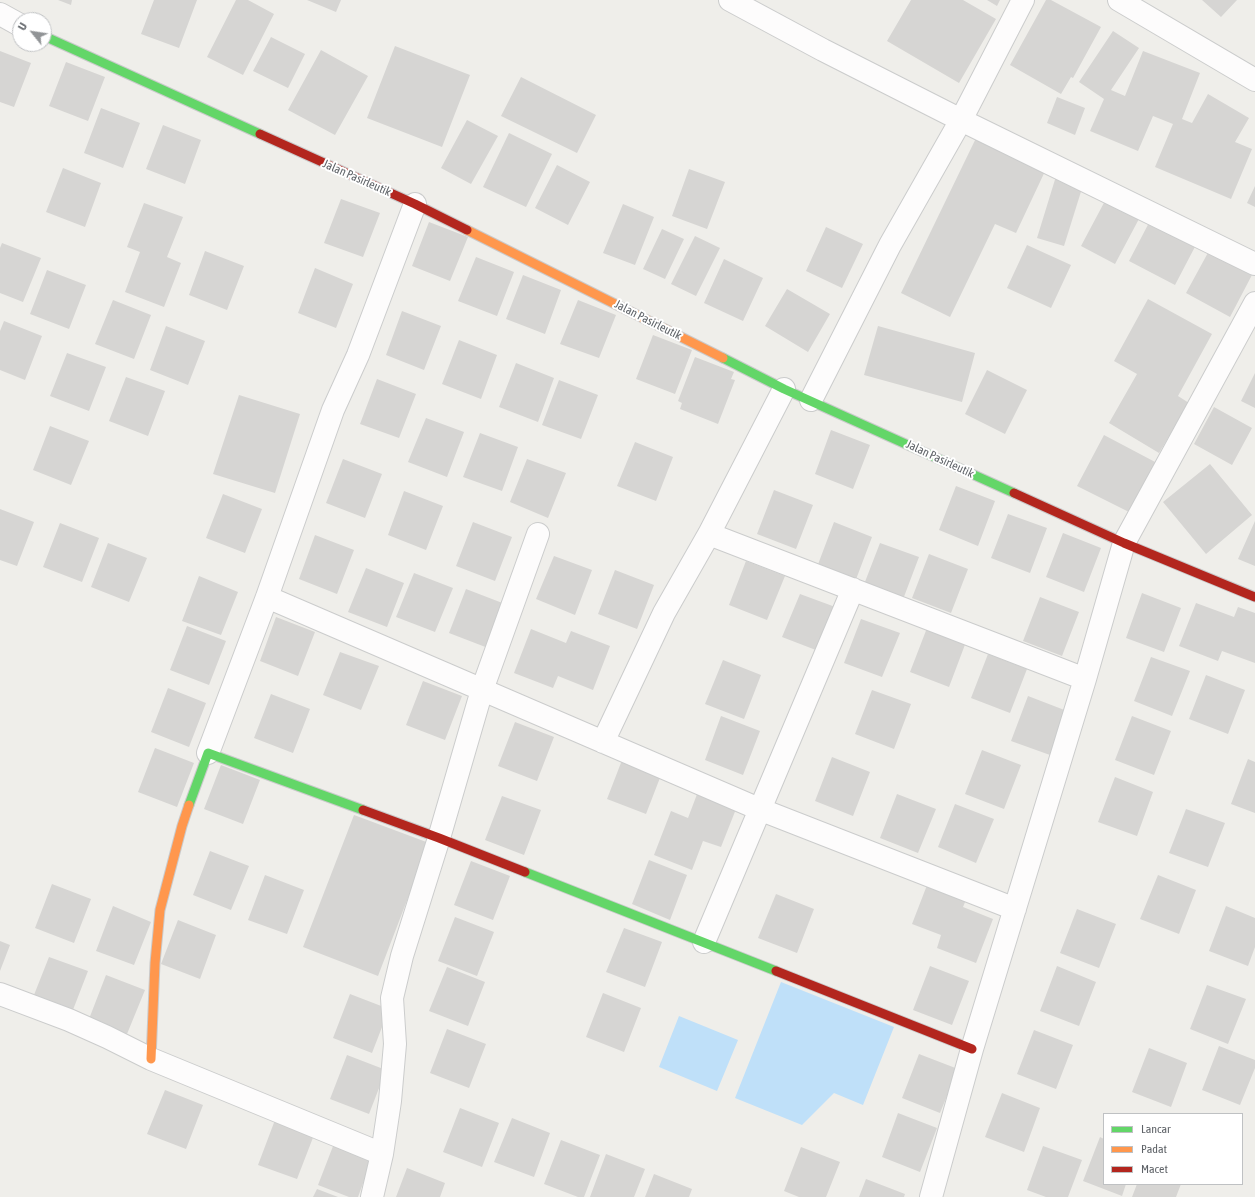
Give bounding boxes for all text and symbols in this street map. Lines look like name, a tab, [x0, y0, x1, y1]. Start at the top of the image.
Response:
north arrow	[12, 12, 52, 52]
text: U	[16, 21, 29, 32]
street label: Jalan Pasirleutik	[321, 157, 393, 199]
street label: Jalan Pasirleutik	[612, 297, 684, 343]
street label: Jalan Pasirleutik	[904, 437, 976, 481]
legend	[1103, 1113, 1243, 1185]
text: Lancar	[1141, 1122, 1171, 1136]
text: Padat	[1141, 1142, 1167, 1156]
text: Macet	[1141, 1162, 1168, 1176]

